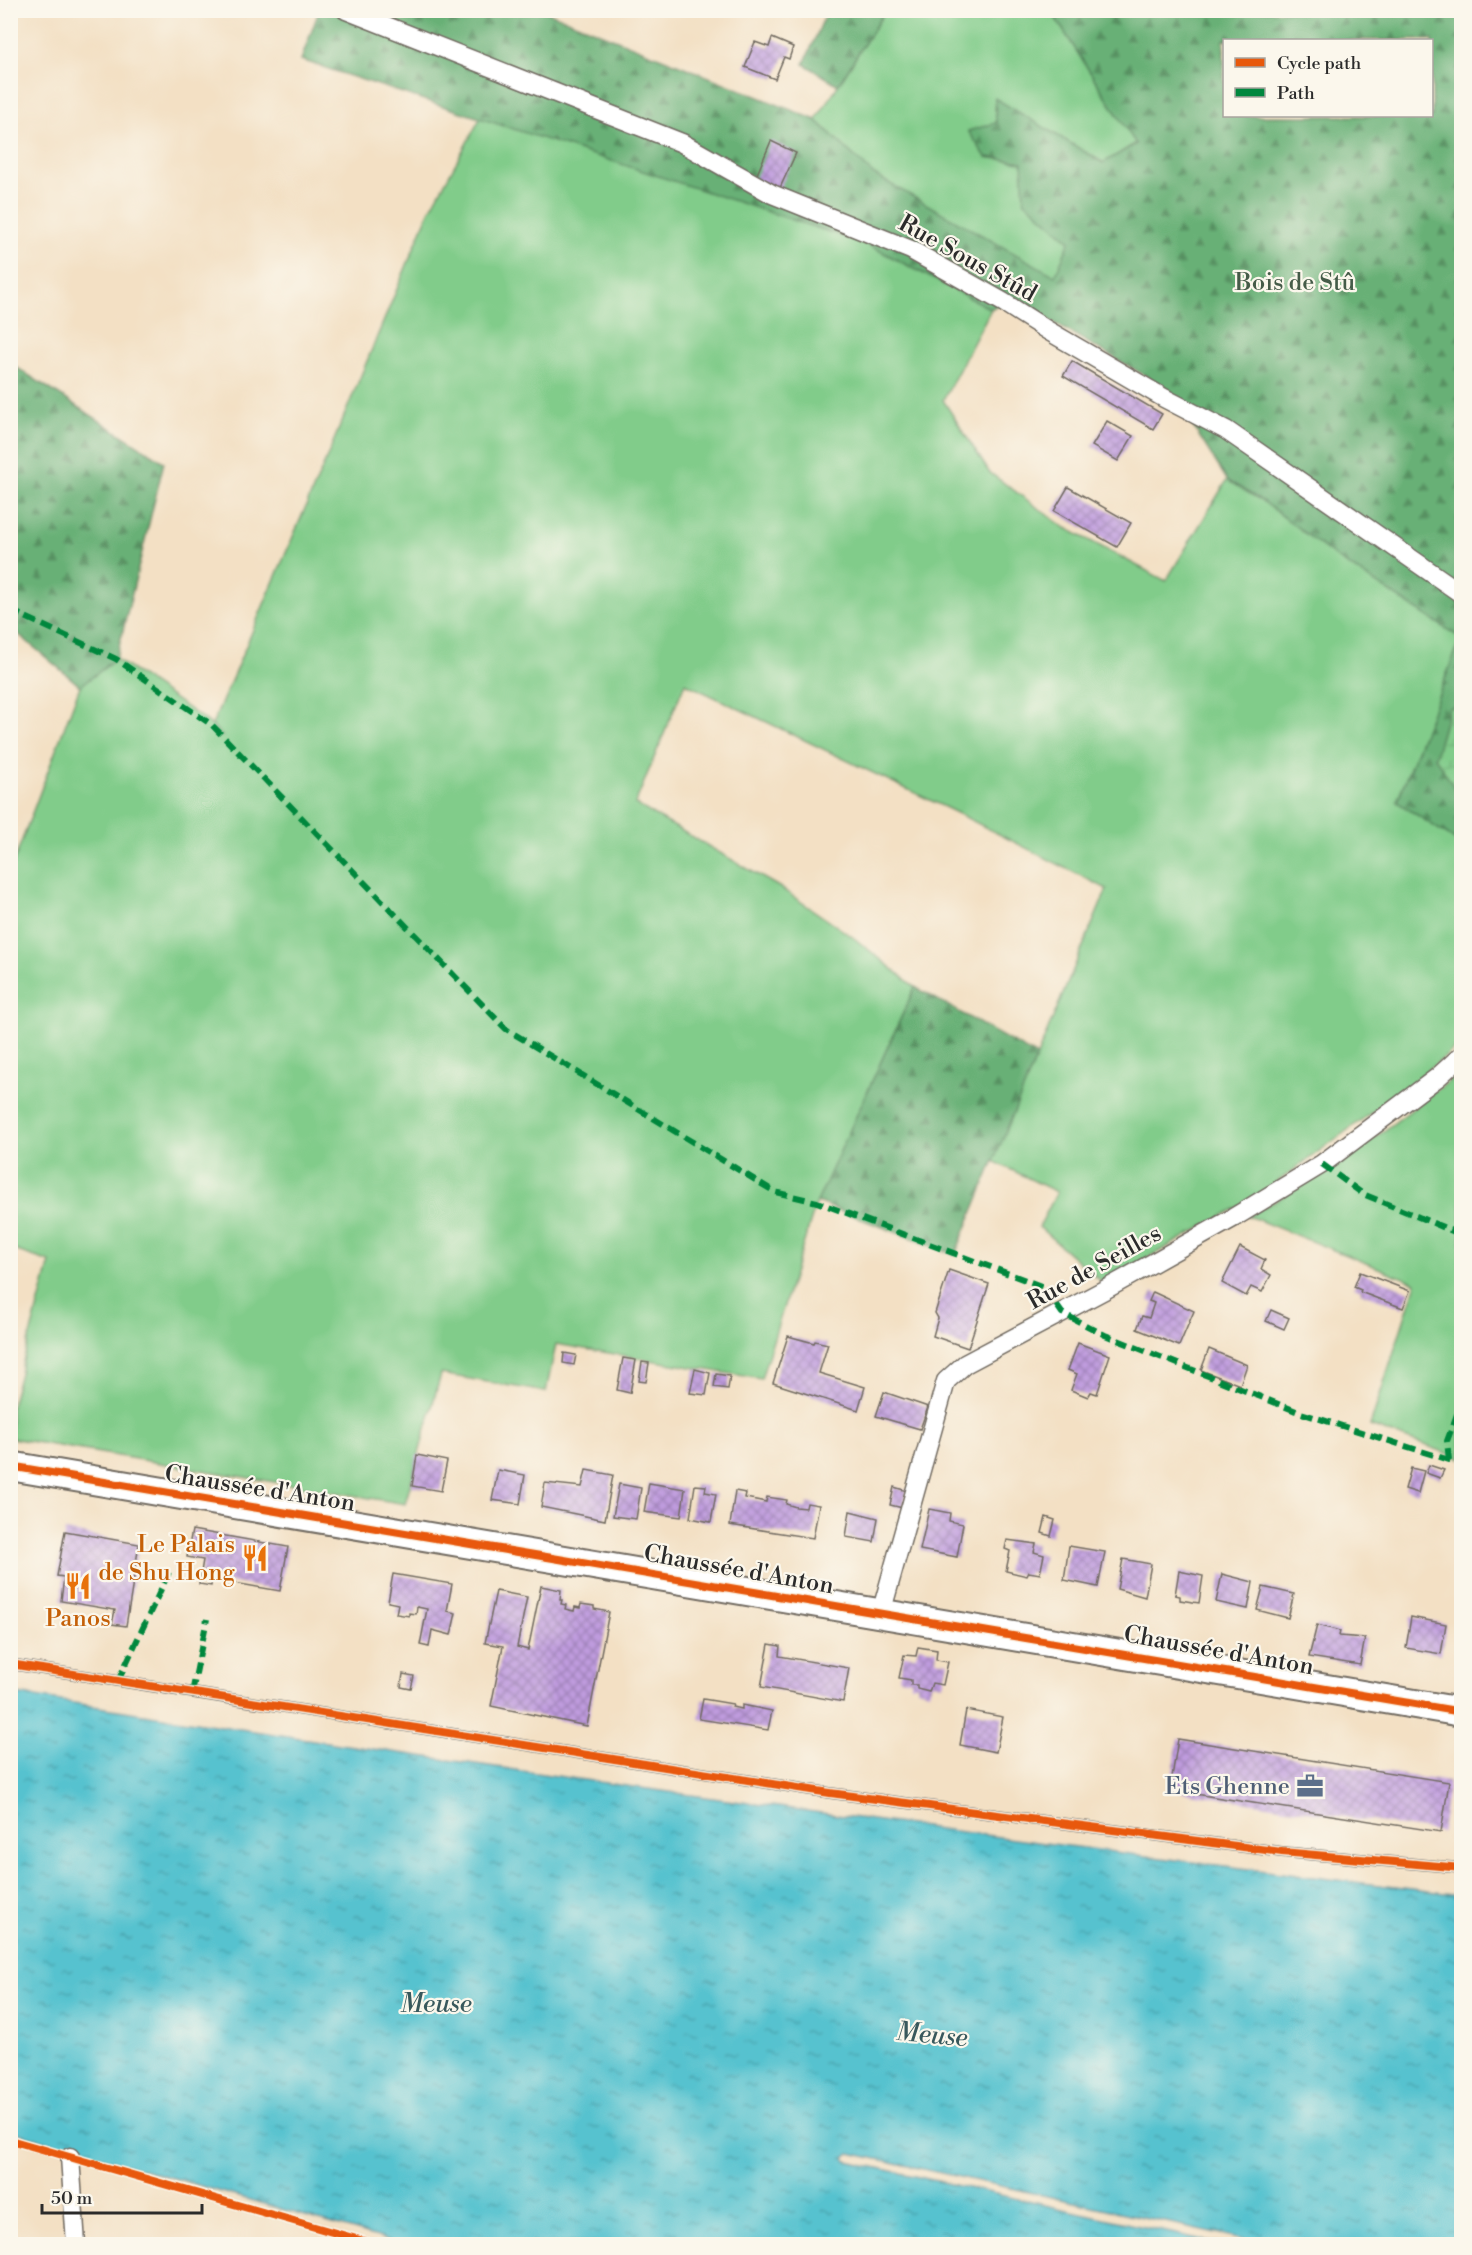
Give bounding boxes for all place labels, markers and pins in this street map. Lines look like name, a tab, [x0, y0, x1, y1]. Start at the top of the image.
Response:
place label: Le Palais de Shu Hong	[98, 1530, 236, 1588]
restaurant icon: Le Palais de Shu Hong	[240, 1543, 270, 1573]
restaurant icon: Panos	[63, 1571, 93, 1601]
place label: Panos	[45, 1604, 111, 1634]
office icon: Ets Ghenne	[1295, 1771, 1325, 1801]
place label: Ets Ghenne	[1165, 1772, 1290, 1802]

